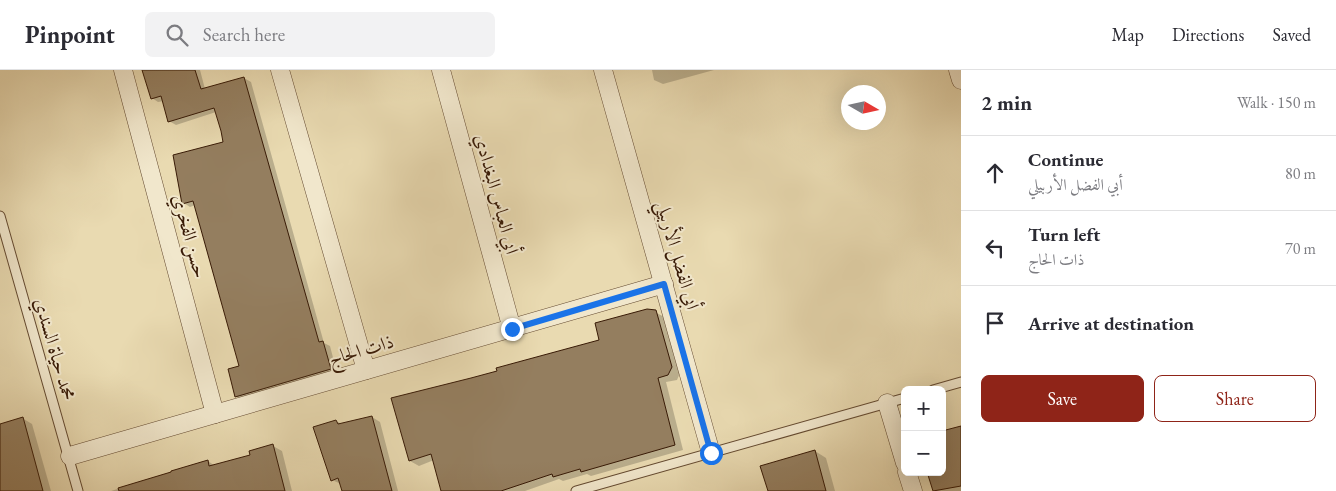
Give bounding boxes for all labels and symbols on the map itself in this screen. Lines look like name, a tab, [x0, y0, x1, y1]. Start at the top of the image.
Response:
north arrow	[841, 85, 886, 130]
street label: أبي العباس البغدادي	[466, 131, 525, 258]
street label: حسن الفخري	[164, 191, 213, 282]
street label: أبي الفضل الأربيلي	[645, 197, 707, 315]
street label: محمد حياة السندي	[26, 295, 82, 404]
route end	[501, 318, 524, 341]
street label: ذات الحاج	[325, 329, 398, 376]
route start	[700, 442, 723, 465]

